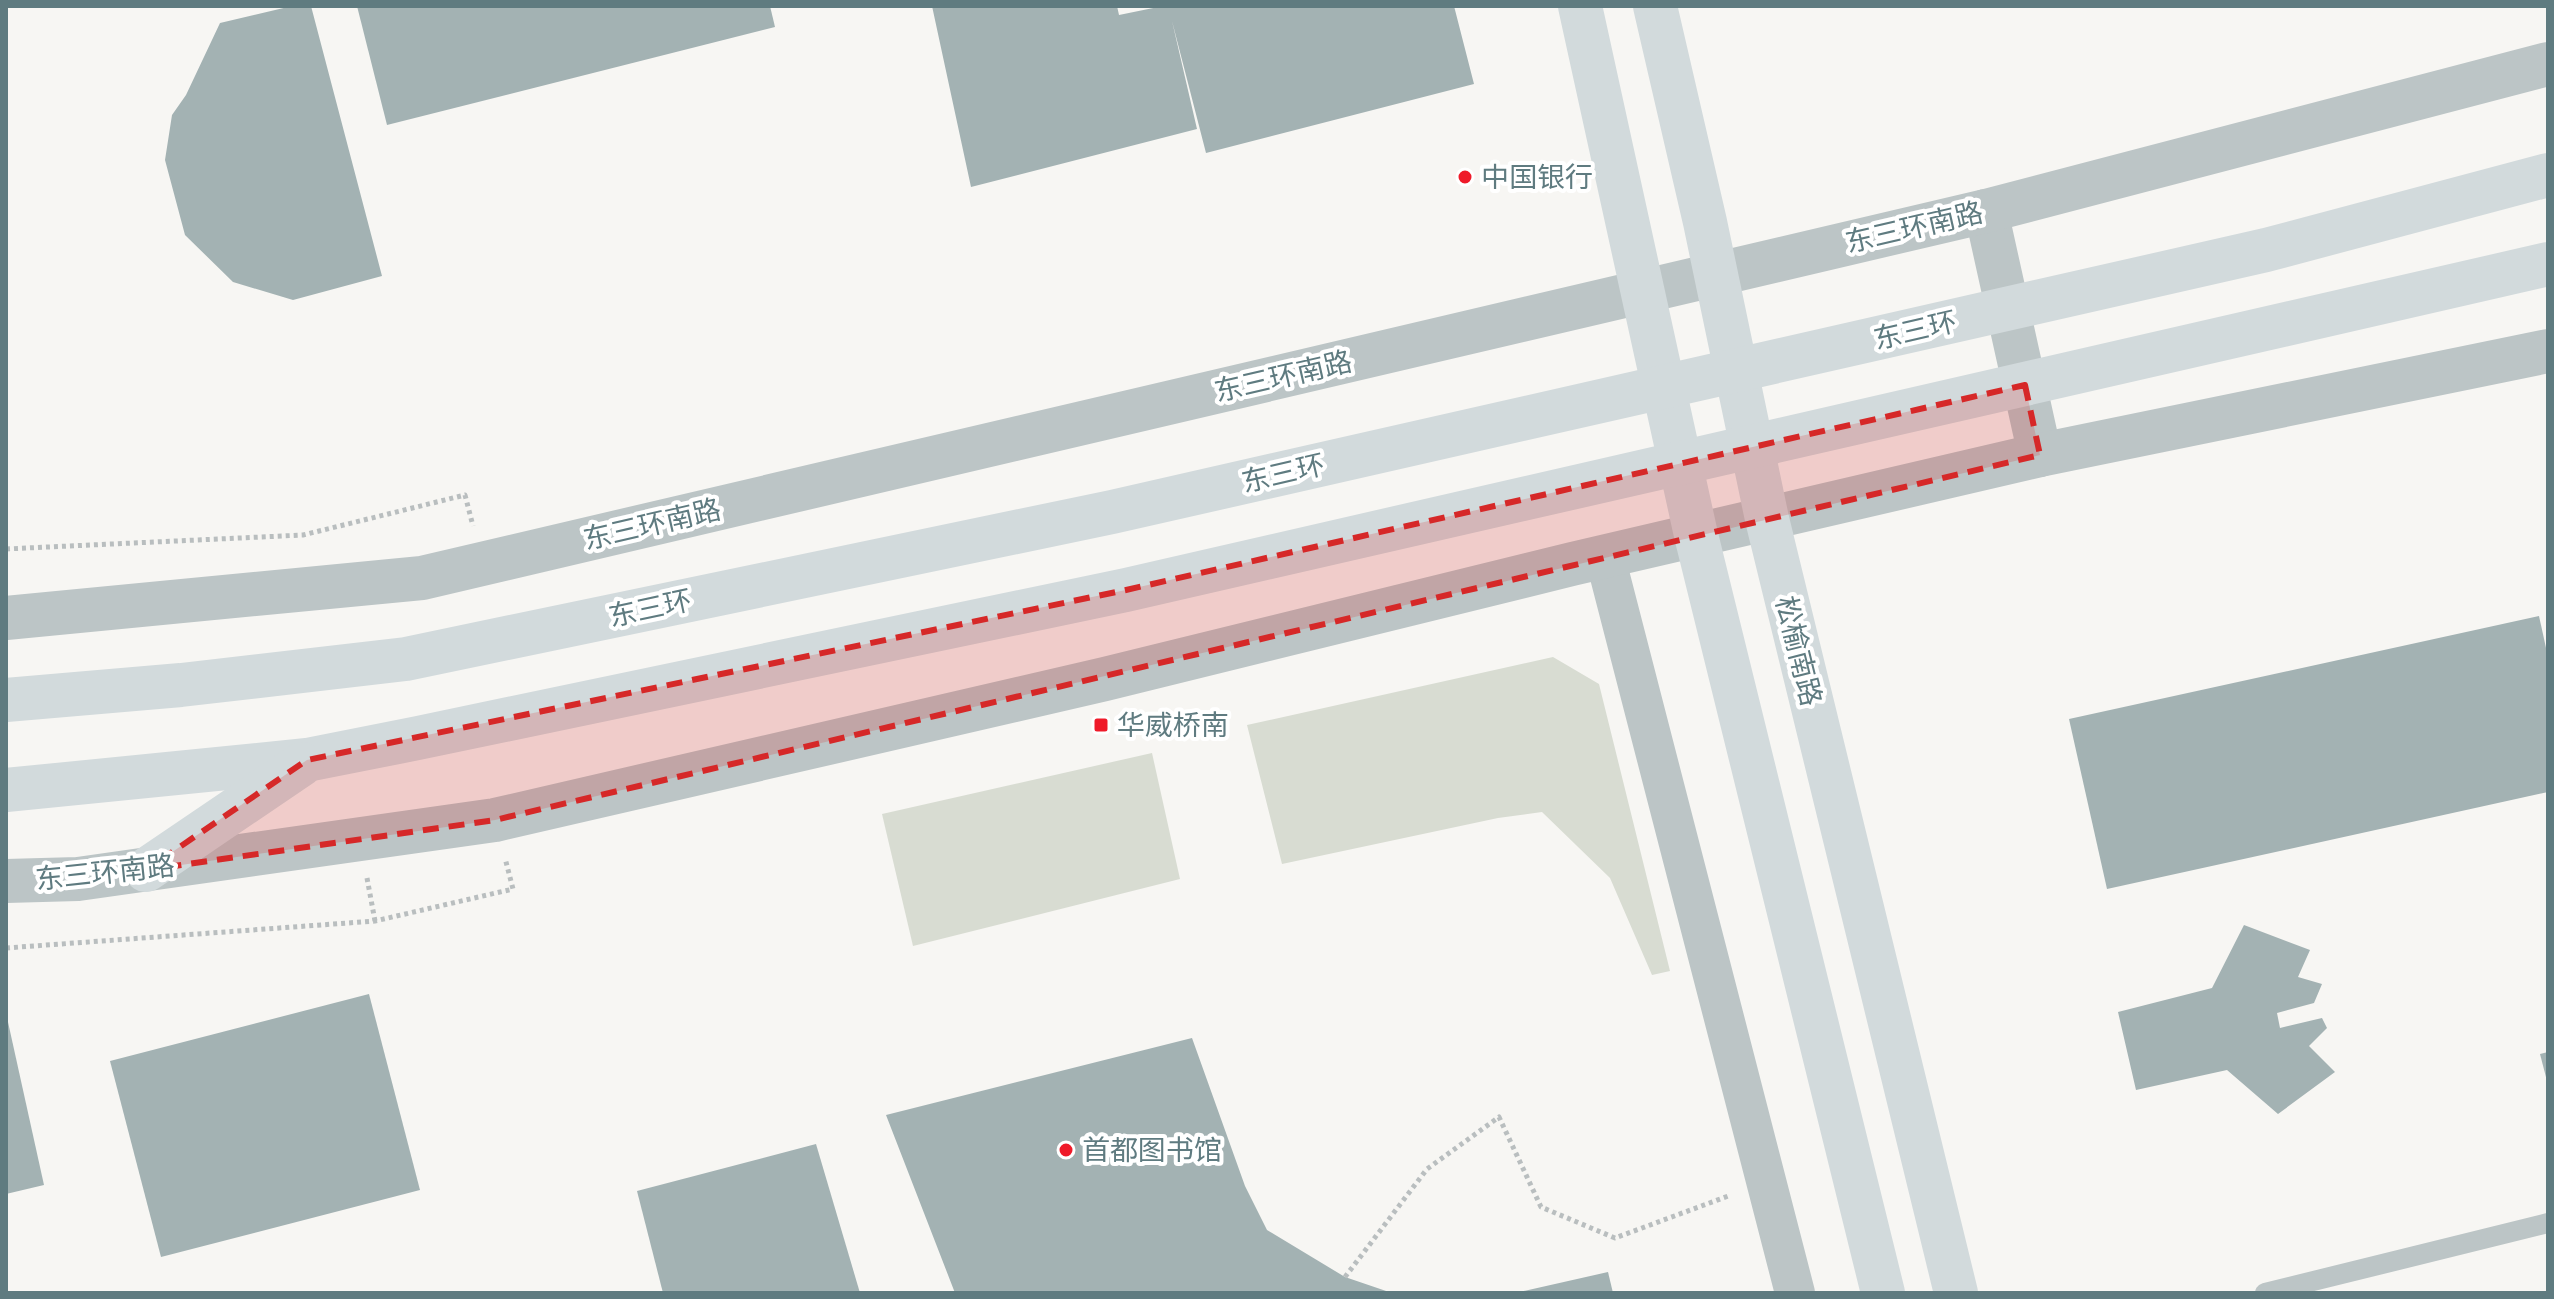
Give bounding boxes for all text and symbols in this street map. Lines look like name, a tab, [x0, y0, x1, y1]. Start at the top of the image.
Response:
place label: 中国银行	[1481, 161, 1593, 192]
marker: 中国银行	[1456, 168, 1474, 186]
street label: 东三环南路	[1842, 196, 1986, 257]
street label: 东三环	[1870, 305, 1959, 354]
street label: 东三环南路	[1211, 345, 1355, 406]
street label: 东三环	[1238, 448, 1327, 497]
street label: 东三环南路	[580, 493, 724, 554]
street label: 东三环	[606, 584, 694, 631]
street label: 松榆南路	[1771, 593, 1828, 709]
place label: 华威桥南	[1117, 709, 1229, 740]
marker: 华威桥南	[1092, 716, 1110, 734]
street label: 东三环南路	[34, 849, 176, 894]
place label: 首都图书馆	[1082, 1134, 1222, 1165]
marker: 首都图书馆	[1057, 1141, 1075, 1159]

